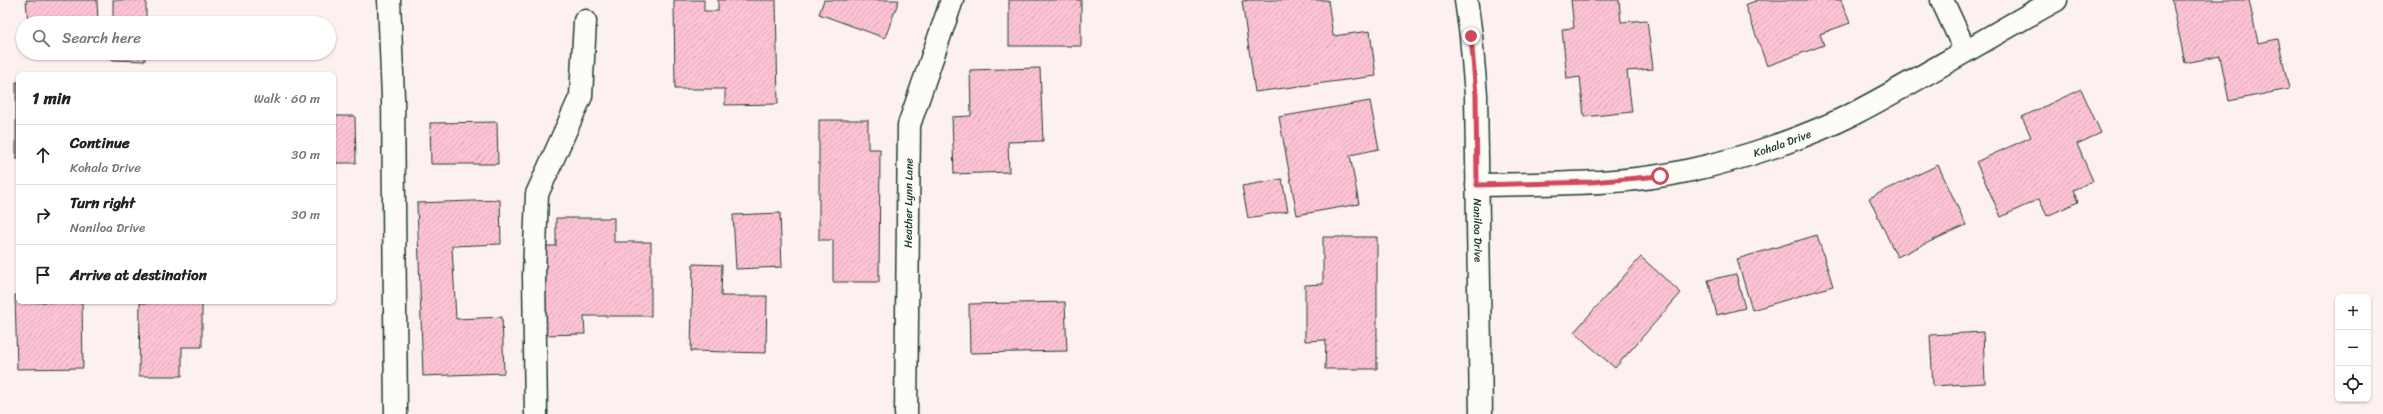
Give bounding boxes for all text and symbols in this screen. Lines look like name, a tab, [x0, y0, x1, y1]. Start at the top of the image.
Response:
search box	[16, 16, 336, 60]
text: Search here	[62, 25, 141, 51]
icon: search	[30, 27, 52, 49]
route end	[1462, 27, 1480, 45]
text: 1 min	[32, 83, 71, 113]
text: Walk · 60 m	[254, 87, 320, 110]
street label: Kohala Drive	[1751, 124, 1815, 163]
text: Continue	[70, 130, 130, 156]
text: 30 m	[291, 143, 320, 166]
icon: ahead	[32, 144, 54, 166]
text: Kohala Drive	[70, 156, 141, 179]
street label: Heather Lynn Lane	[899, 158, 919, 248]
route start	[1651, 167, 1669, 185]
text: Turn right	[70, 190, 135, 216]
street label: Naniloa Drive	[1468, 198, 1488, 263]
text: 30 m	[291, 203, 320, 226]
icon: right	[32, 204, 54, 226]
text: Naniloa Drive	[70, 216, 145, 239]
text: Arrive at destination	[70, 262, 207, 288]
icon: arrive	[32, 264, 54, 286]
map controls	[2335, 294, 2371, 402]
button: +	[2335, 294, 2371, 330]
button: −	[2335, 330, 2371, 366]
button: locate	[2335, 366, 2371, 402]

